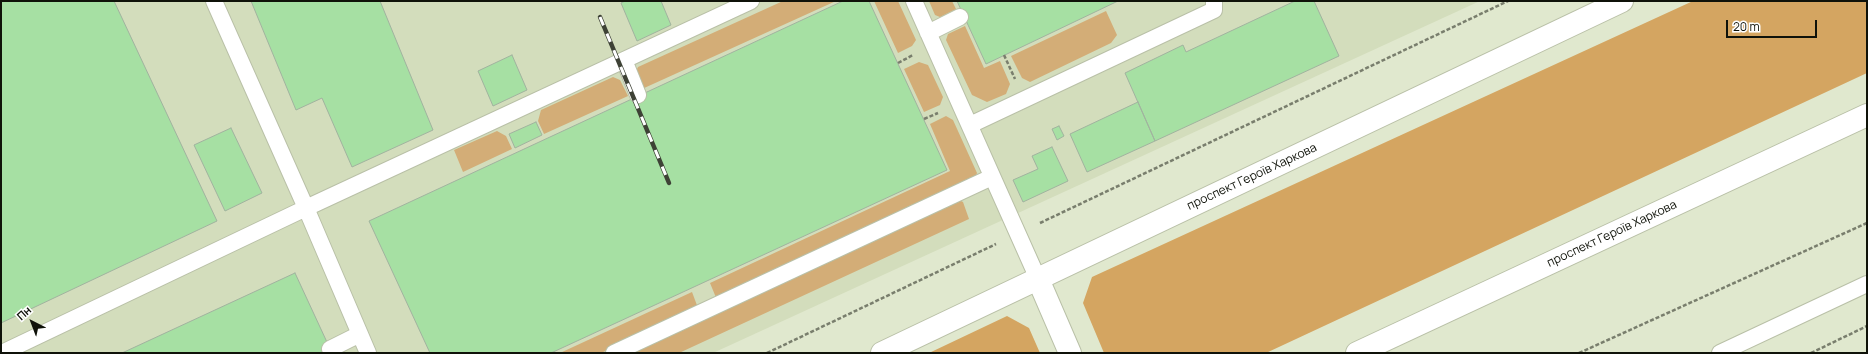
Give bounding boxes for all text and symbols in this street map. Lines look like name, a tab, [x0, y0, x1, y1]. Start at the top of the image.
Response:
scale bar	[1728, 12, 1819, 38]
text: 20 m	[1733, 18, 1760, 35]
street label: проспект Героїв Харкова	[1185, 141, 1319, 213]
street label: проспект Героїв Харкова	[1545, 198, 1679, 270]
north arrow	[12, 302, 52, 342]
text: Пн	[13, 302, 34, 323]

